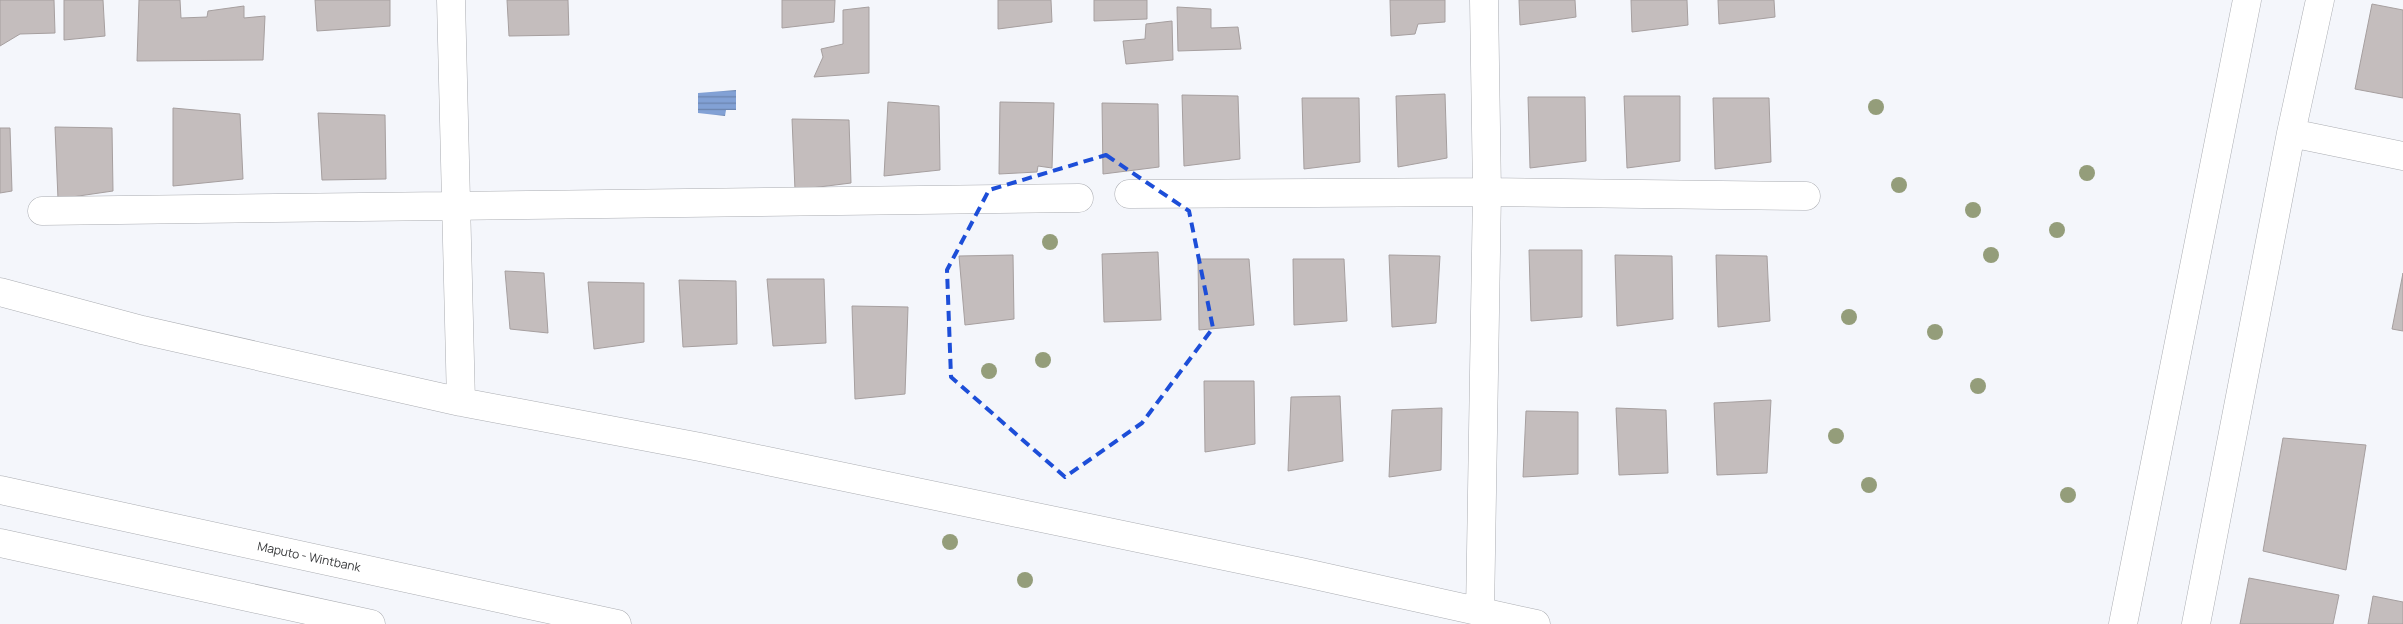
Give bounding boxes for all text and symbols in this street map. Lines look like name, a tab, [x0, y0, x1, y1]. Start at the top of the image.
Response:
street label: Maputo - Wintbank	[256, 537, 363, 576]

